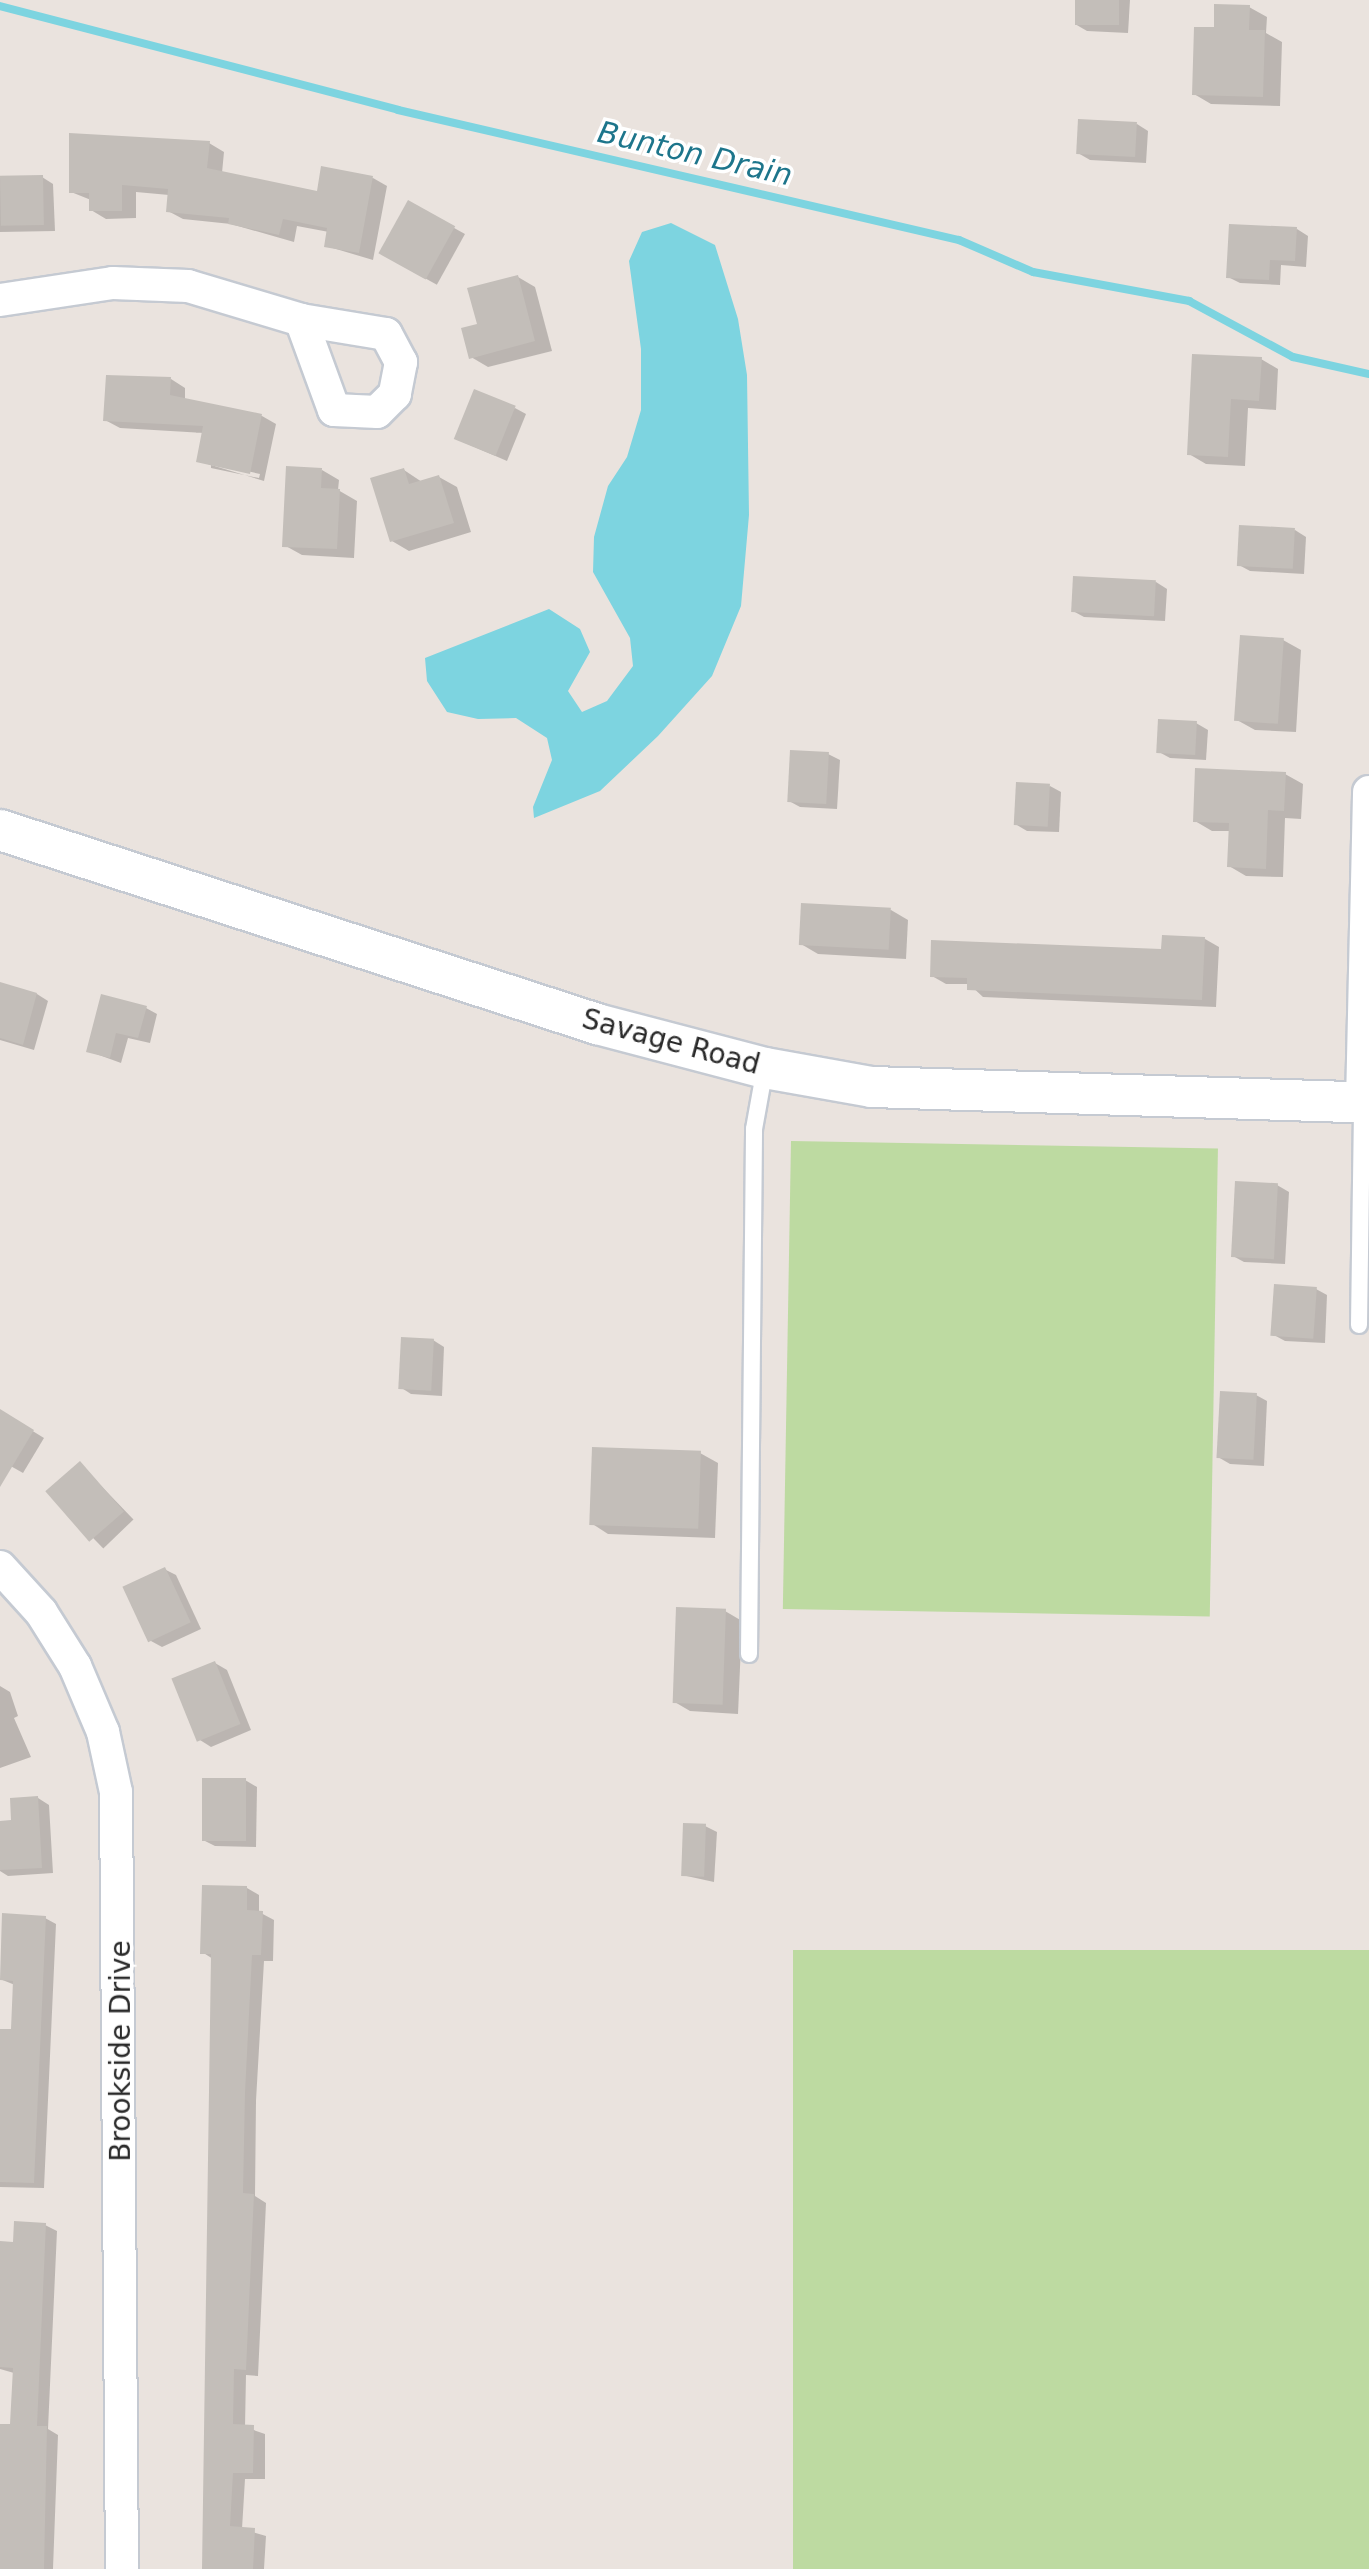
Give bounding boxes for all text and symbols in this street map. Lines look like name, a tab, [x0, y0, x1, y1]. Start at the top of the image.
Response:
water label: Bunton Drain	[594, 114, 796, 194]
street label: Savage Road	[578, 1002, 764, 1082]
street label: Brookside Drive	[104, 1940, 138, 2162]

